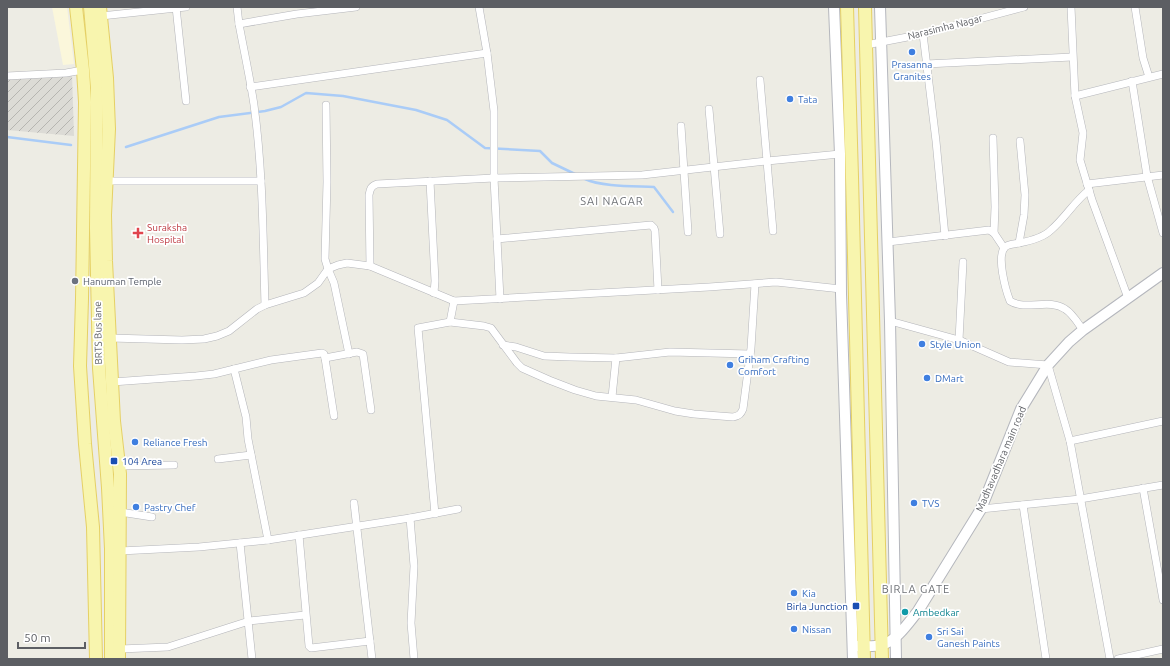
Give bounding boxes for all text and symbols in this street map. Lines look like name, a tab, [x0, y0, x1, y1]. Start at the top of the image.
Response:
street label: Narasimha Nagar	[906, 12, 984, 42]
marker: Prasanna Granites	[907, 47, 917, 57]
place label: Prasanna Granites	[892, 59, 932, 82]
marker: Tata	[785, 94, 795, 104]
place label: Tata	[798, 94, 817, 105]
district label: SAI NAGAR	[580, 195, 644, 207]
place label: Suraksha Hospital	[147, 222, 187, 245]
marker: Suraksha Hospital	[132, 227, 144, 239]
marker: Hanuman Temple	[70, 276, 80, 286]
place label: Hanuman Temple	[83, 276, 162, 287]
street label: BRTS Bus lane	[92, 301, 104, 365]
marker: Style Union	[917, 339, 927, 349]
place label: Style Union	[930, 339, 981, 350]
place label: Griham Crafting Comfort	[738, 354, 809, 377]
marker: Griham Crafting Comfort	[725, 360, 735, 370]
marker: DMart	[922, 373, 932, 383]
place label: DMart	[935, 373, 964, 384]
street label: Madhavadhara main road	[974, 405, 1028, 513]
marker: Reliance Fresh	[130, 437, 140, 447]
place label: Reliance Fresh	[143, 437, 208, 448]
marker: 104 Area	[109, 456, 119, 466]
place label: 104 Area	[122, 456, 162, 467]
marker: TVS	[909, 498, 919, 508]
place label: TVS	[922, 498, 939, 509]
marker: Pastry Chef	[131, 502, 141, 512]
place label: Pastry Chef	[144, 502, 196, 513]
district label: BIRLA GATE	[882, 583, 950, 595]
marker: Kia	[789, 588, 799, 598]
place label: Kia	[802, 588, 816, 599]
place label: Birla Junction	[786, 601, 848, 612]
marker: Birla Junction	[851, 601, 861, 611]
marker: Ambedkar	[900, 607, 910, 617]
place label: Ambedkar	[913, 607, 960, 618]
scale bar	[18, 624, 85, 650]
marker: Nissan	[789, 624, 799, 634]
place label: Nissan	[802, 624, 831, 635]
place label: Sri Sai Ganesh Paints	[937, 626, 1000, 649]
text: 50 m	[24, 631, 51, 644]
marker: Sri Sai Ganesh Paints	[924, 632, 934, 642]

